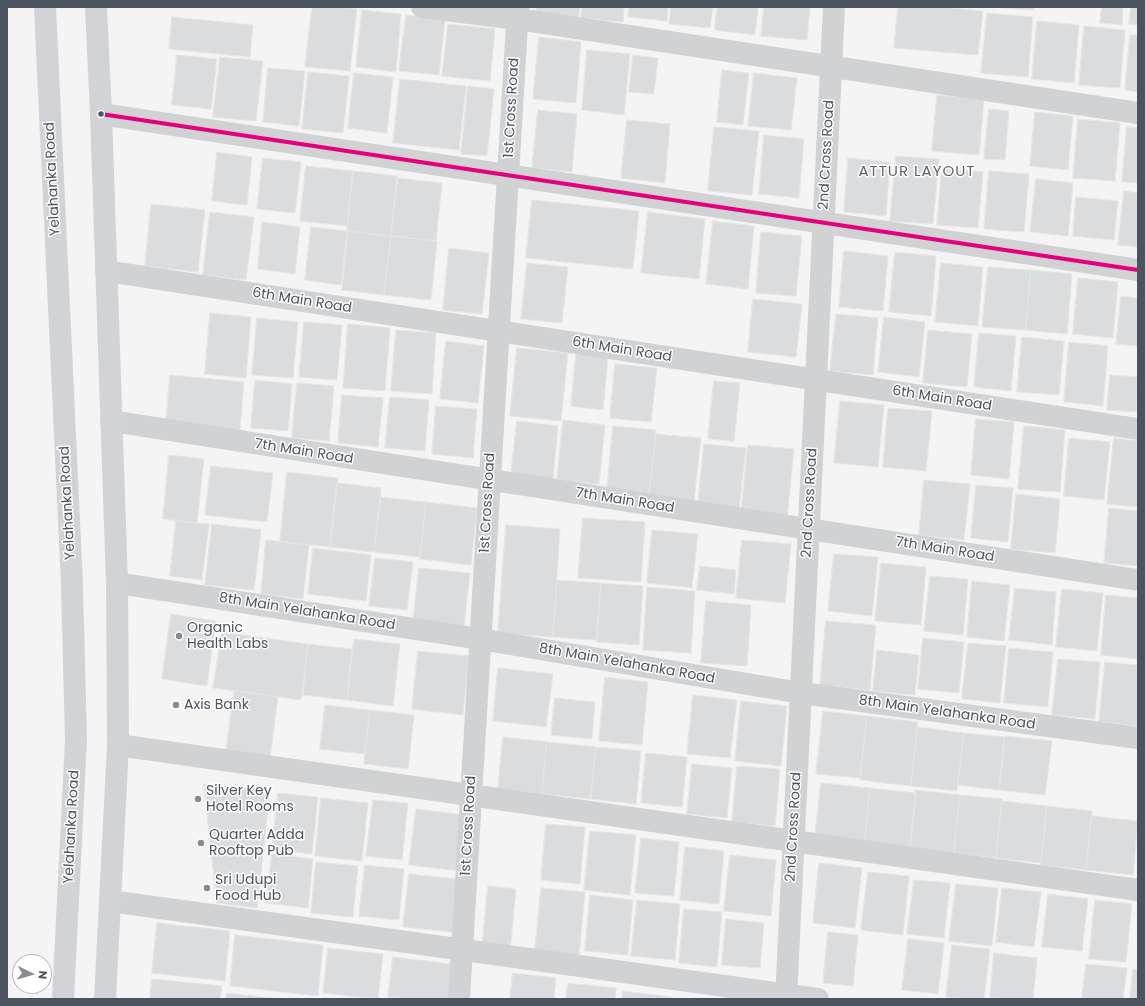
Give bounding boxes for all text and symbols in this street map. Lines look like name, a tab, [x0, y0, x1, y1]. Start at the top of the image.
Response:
street label: 1st Cross Road	[501, 57, 523, 159]
street label: 2nd Cross Road	[816, 100, 838, 210]
unlabelled marker	[96, 109, 106, 119]
street label: Yelahanka Road	[42, 122, 64, 236]
district label: ATTUR LAYOUT	[859, 163, 975, 181]
street label: 6th Main Road	[251, 285, 353, 317]
street label: 6th Main Road	[571, 334, 673, 366]
street label: 6th Main Road	[891, 383, 993, 415]
street label: 7th Main Road	[254, 436, 354, 468]
street label: Yelahanka Road	[57, 446, 79, 560]
street label: 2nd Cross Road	[799, 448, 821, 558]
street label: 1st Cross Road	[477, 452, 499, 554]
street label: 7th Main Road	[575, 485, 675, 517]
street label: 7th Main Road	[895, 534, 995, 566]
street label: 8th Main Yelahanka Road	[218, 590, 396, 634]
place label: Organic Health Labs	[187, 620, 268, 652]
marker: Organic Health Labs	[174, 631, 184, 641]
street label: 8th Main Yelahanka Road	[538, 640, 716, 688]
street label: 8th Main Yelahanka Road	[858, 692, 1036, 734]
place label: Axis Bank	[184, 697, 249, 713]
marker: Axis Bank	[171, 700, 181, 710]
street label: Yelahanka Road	[61, 770, 83, 884]
street label: 2nd Cross Road	[783, 772, 805, 882]
street label: 1st Cross Road	[458, 775, 480, 877]
place label: Silver Key Hotel Rooms	[206, 783, 294, 816]
marker: Silver Key Hotel Rooms	[193, 794, 203, 804]
place label: Quarter Adda Rooftop Pub	[209, 827, 304, 860]
marker: Quarter Adda Rooftop Pub	[196, 838, 206, 848]
place label: Sri Udupi Food Hub	[215, 872, 281, 904]
marker: Sri Udupi Food Hub	[202, 883, 212, 893]
north arrow	[12, 954, 52, 994]
text: N	[35, 970, 51, 980]

